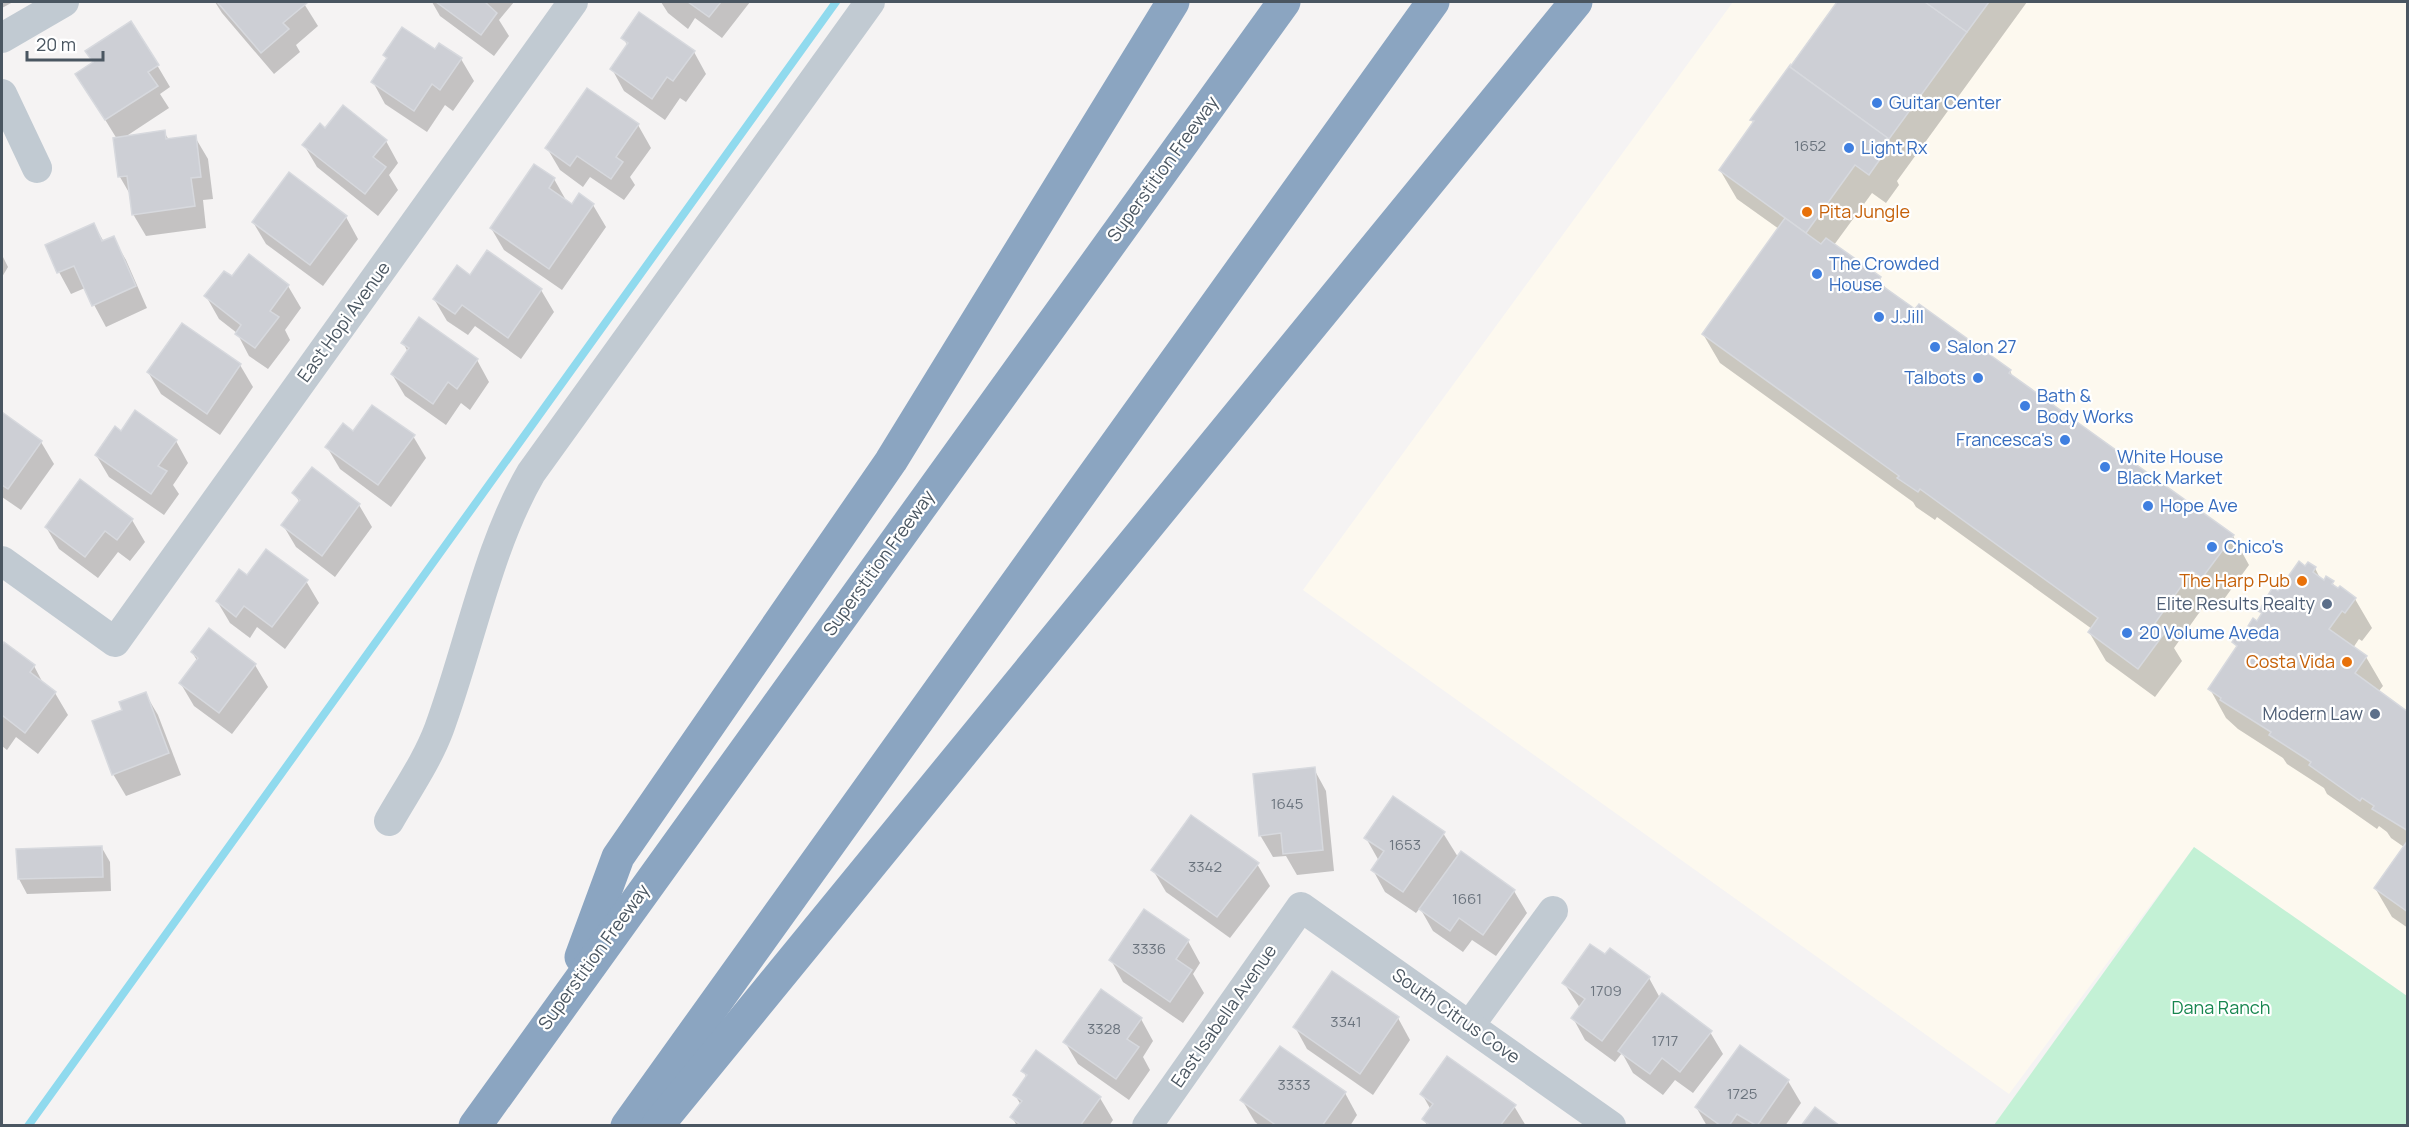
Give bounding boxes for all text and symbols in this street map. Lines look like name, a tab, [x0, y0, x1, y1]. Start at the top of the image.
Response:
scale bar	[27, 24, 104, 62]
text: 20 m	[36, 32, 76, 56]
street label: Superstition Freeway	[1101, 90, 1224, 246]
place label: Guitar Center	[1889, 90, 2002, 114]
marker: Guitar Center	[1870, 96, 1884, 110]
house number: 1652	[1794, 135, 1826, 156]
place label: Light Rx	[1861, 135, 1928, 159]
marker: Light Rx	[1842, 141, 1856, 155]
place label: Pita Jungle	[1819, 199, 1910, 223]
marker: Pita Jungle	[1800, 205, 1814, 219]
place label: The Crowded House	[1829, 251, 1939, 296]
street label: East Hopi Avenue	[291, 256, 395, 387]
marker: The Crowded House	[1810, 267, 1824, 281]
place label: J.Jill	[1891, 304, 1924, 328]
marker: J.Jill	[1872, 310, 1886, 324]
place label: Salon 27	[1947, 334, 2017, 358]
marker: Salon 27	[1928, 340, 1942, 354]
place label: Talbots	[1904, 365, 1966, 389]
marker: Talbots	[1971, 371, 1985, 385]
place label: Bath & Body Works	[2037, 383, 2134, 428]
marker: Bath & Body Works	[2018, 399, 2032, 413]
place label: Francesca's	[1956, 427, 2053, 451]
marker: Francesca's	[2058, 433, 2072, 447]
place label: White House Black Market	[2117, 444, 2223, 489]
marker: White House Black Market	[2098, 460, 2112, 474]
street label: Superstition Freeway	[817, 484, 940, 640]
place label: Hope Ave	[2160, 493, 2238, 517]
marker: Hope Ave	[2141, 499, 2155, 513]
place label: Chico's	[2224, 534, 2283, 558]
marker: Chico's	[2205, 540, 2219, 554]
place label: The Harp Pub	[2179, 568, 2290, 592]
marker: The Harp Pub	[2295, 574, 2309, 588]
place label: Elite Results Realty	[2157, 591, 2316, 615]
marker: Elite Results Realty	[2320, 597, 2334, 611]
place label: 20 Volume Aveda	[2139, 620, 2279, 644]
marker: 20 Volume Aveda	[2120, 626, 2134, 640]
place label: Costa Vida	[2246, 649, 2335, 673]
marker: Costa Vida	[2340, 655, 2354, 669]
place label: Modern Law	[2263, 701, 2363, 725]
marker: Modern Law	[2368, 707, 2382, 721]
house number: 1645	[1271, 793, 1303, 814]
house number: 1653	[1389, 834, 1421, 855]
house number: 3342	[1188, 856, 1222, 877]
street label: Superstition Freeway	[532, 878, 655, 1034]
house number: 1661	[1452, 888, 1482, 909]
house number: 3336	[1132, 938, 1166, 959]
street label: East Isabella Avenue	[1165, 939, 1281, 1092]
street label: South Citrus Cove	[1388, 962, 1525, 1068]
house number: 1709	[1590, 980, 1622, 1001]
park label: Dana Ranch	[2171, 995, 2271, 1019]
house number: 3341	[1330, 1011, 1362, 1032]
house number: 3328	[1087, 1018, 1121, 1039]
house number: 1717	[1652, 1030, 1678, 1051]
house number: 3333	[1277, 1074, 1311, 1095]
house number: 1725	[1727, 1083, 1757, 1104]

